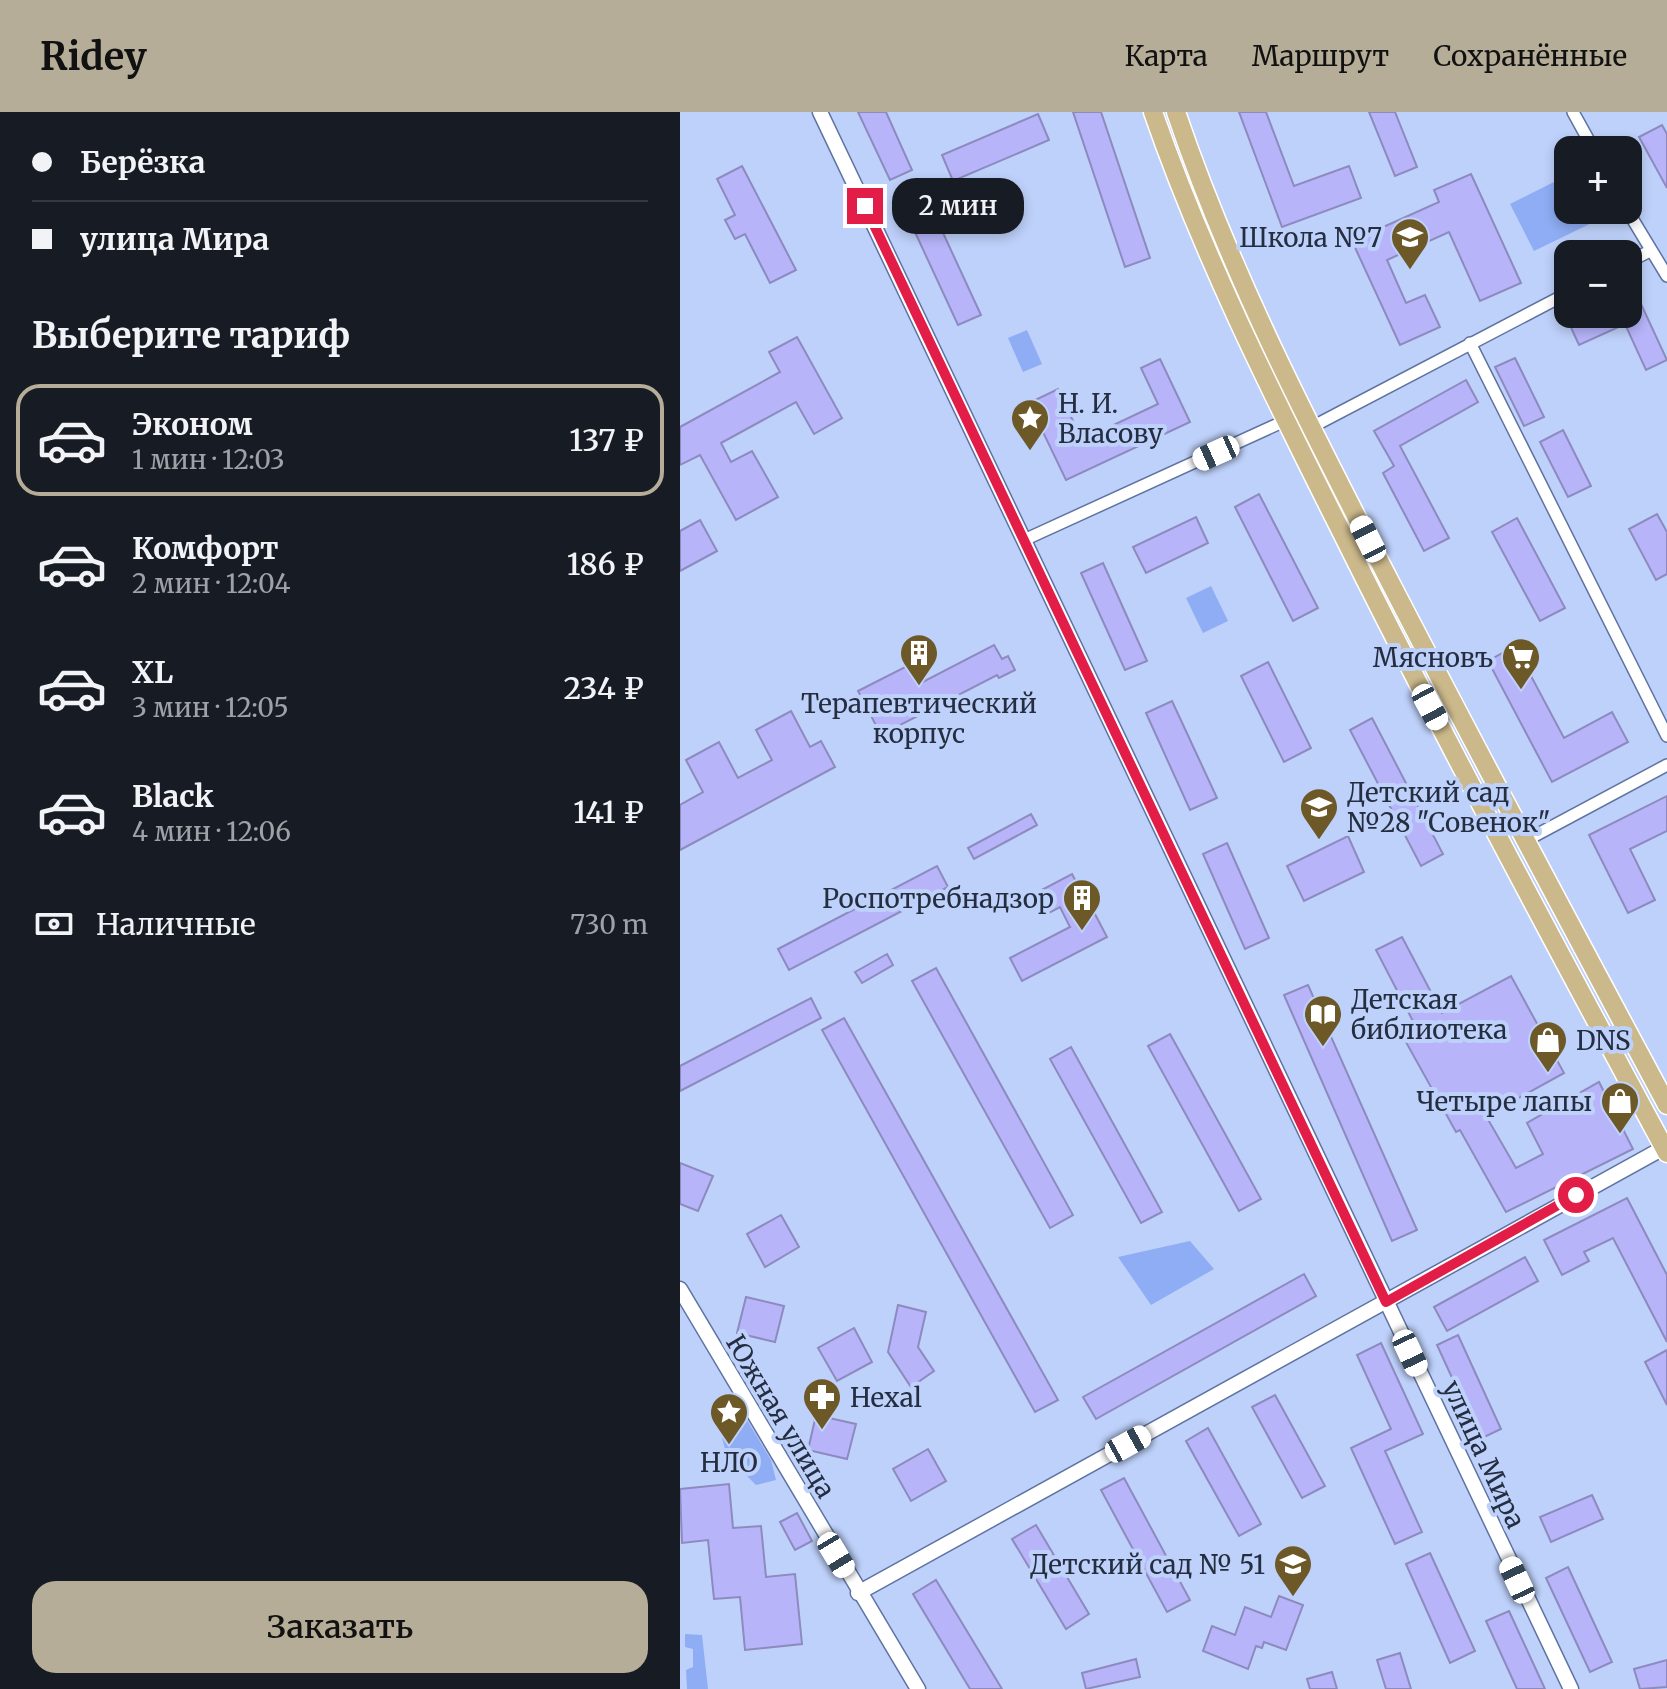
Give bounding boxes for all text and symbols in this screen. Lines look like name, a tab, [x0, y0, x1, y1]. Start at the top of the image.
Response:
text: Ridey	[40, 33, 147, 80]
text: Карта	[1124, 38, 1208, 74]
text: Маршрут	[1252, 38, 1389, 74]
text: Сохранённые	[1433, 38, 1627, 74]
map controls	[1554, 136, 1642, 328]
button: +	[1554, 136, 1642, 224]
text: Берёзка	[80, 143, 206, 181]
callout: 2 мин	[893, 178, 1025, 234]
route end	[847, 188, 883, 224]
text: 2 мин	[919, 189, 997, 222]
school or university icon: Школа №7	[1389, 216, 1431, 271]
text: улица Мира	[80, 220, 269, 258]
place label: Школа №7	[1239, 221, 1382, 254]
button: −	[1554, 240, 1642, 328]
text: Выберите тариф	[32, 313, 350, 358]
place label: Н. И. Власову	[1058, 387, 1164, 450]
place icon: Н. И. Власову	[1009, 397, 1051, 452]
icon: car	[36, 404, 108, 476]
text: Эконом	[132, 405, 253, 443]
text: 137 ₽	[569, 421, 644, 459]
car	[1189, 432, 1243, 474]
text: 1 мин · 12:03	[132, 443, 285, 476]
car	[1346, 512, 1390, 566]
icon: car	[36, 528, 108, 600]
text: Комфорт	[132, 529, 279, 567]
text: 186 ₽	[567, 545, 644, 583]
text: 2 мин · 12:04	[132, 567, 290, 600]
building icon: Терапевтический корпус	[898, 632, 940, 687]
supermarket icon: Мясновъ	[1500, 636, 1542, 691]
place label: Мясновъ	[1373, 641, 1493, 674]
icon: car	[36, 652, 108, 724]
text: XL	[132, 653, 173, 691]
text: 234 ₽	[563, 669, 644, 707]
car	[1408, 680, 1452, 734]
place label: Терапевтический корпус	[801, 687, 1037, 750]
text: 3 мин · 12:05	[132, 691, 289, 724]
icon: car	[36, 776, 108, 848]
place label: Детский сад №28 "Совенок"	[1347, 776, 1551, 839]
text: Black	[132, 777, 214, 815]
school or university icon: Детский сад №28 "Совенок"	[1298, 786, 1340, 841]
text: 141 ₽	[573, 793, 644, 831]
text: 4 мин · 12:06	[132, 815, 291, 848]
building icon: Роспотребнадзор	[1061, 877, 1103, 932]
place label: Роспотребнадзор	[822, 882, 1054, 915]
icon: cash	[32, 902, 76, 946]
text: Наличные	[96, 905, 256, 943]
text: 730 m	[570, 908, 648, 941]
place label: Детская библиотека	[1351, 983, 1507, 1046]
library icon: Детская библиотека	[1302, 993, 1344, 1048]
shop icon: DNS	[1527, 1019, 1569, 1074]
place label: DNS	[1576, 1024, 1630, 1057]
shop icon: Четыре лапы	[1599, 1080, 1641, 1135]
place label: Четыре лапы	[1416, 1085, 1592, 1118]
route start	[1558, 1177, 1594, 1213]
car	[1389, 1326, 1431, 1380]
street label: Южная улица	[719, 1328, 843, 1504]
street label: улица Мира	[1435, 1375, 1533, 1533]
pharmacy icon: Hexal	[801, 1376, 843, 1431]
place label: Hexal	[850, 1381, 922, 1414]
place icon: НЛО	[708, 1391, 750, 1446]
car	[1101, 1422, 1155, 1466]
place label: НЛО	[700, 1446, 758, 1479]
car	[813, 1528, 859, 1582]
school or university icon: Детский сад № 51	[1272, 1543, 1314, 1598]
place label: Детский сад № 51	[1030, 1548, 1265, 1581]
car	[1496, 1553, 1538, 1607]
button: Заказать	[32, 1581, 648, 1673]

